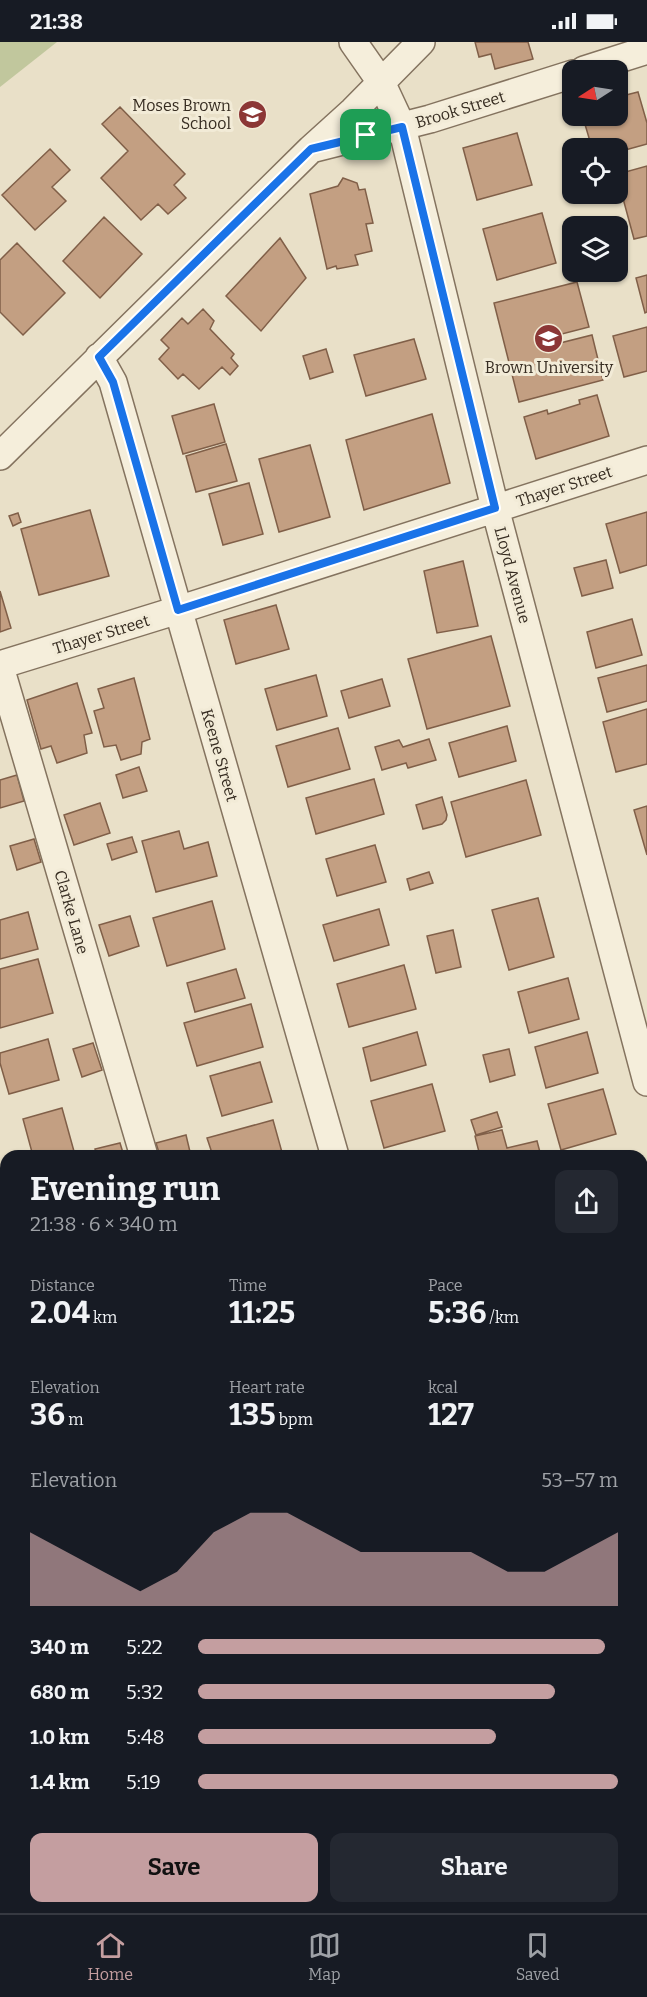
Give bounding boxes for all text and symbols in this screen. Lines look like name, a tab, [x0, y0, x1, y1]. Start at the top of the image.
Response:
text: 21:38	[30, 8, 83, 35]
north arrow	[562, 60, 628, 126]
map controls	[562, 60, 628, 282]
street label: Brook Street	[413, 87, 507, 132]
place label: Moses Brown School	[132, 96, 231, 133]
school or university icon: Moses Brown School	[236, 98, 268, 130]
pin	[340, 109, 391, 160]
icon: arrive	[349, 118, 382, 151]
button: locate	[562, 138, 628, 204]
button: layers	[562, 216, 628, 282]
school or university icon: Brown University	[533, 323, 565, 355]
place label: Brown University	[485, 358, 614, 377]
street label: Thayer Street	[514, 462, 615, 511]
street label: Lloyd Avenue	[490, 525, 535, 626]
street label: Thayer Street	[51, 611, 152, 658]
street label: Keene Street	[197, 707, 242, 804]
street label: Clarke Lane	[50, 868, 93, 956]
text: Evening run	[30, 1169, 220, 1209]
button: share	[555, 1170, 618, 1233]
text: 21:38 · 6 × 340 m	[30, 1212, 178, 1236]
text: Distance	[30, 1276, 95, 1295]
text: Time	[229, 1276, 267, 1295]
text: Pace	[428, 1276, 463, 1295]
text: 2.04	[30, 1295, 90, 1331]
text: 11:25	[229, 1295, 295, 1331]
text: 5:36	[428, 1295, 486, 1331]
text: km	[90, 1308, 117, 1327]
text: /km	[486, 1308, 519, 1327]
text: Elevation	[30, 1378, 100, 1397]
text: Heart rate	[229, 1378, 305, 1397]
text: kcal	[428, 1378, 458, 1397]
text: 36	[30, 1397, 65, 1433]
text: 135	[229, 1397, 276, 1433]
text: 127	[428, 1397, 474, 1433]
text: m	[65, 1410, 83, 1429]
text: bpm	[276, 1410, 313, 1429]
text: Elevation	[30, 1468, 117, 1492]
text: 53–57 m	[541, 1468, 618, 1492]
text: 340 m	[30, 1635, 89, 1659]
text: 5:22	[126, 1635, 163, 1659]
text: 680 m	[30, 1680, 89, 1704]
text: 5:32	[126, 1680, 163, 1704]
text: 1.0 km	[30, 1725, 90, 1749]
text: 5:48	[126, 1725, 165, 1749]
text: 1.4 km	[30, 1770, 90, 1794]
text: 5:19	[126, 1770, 161, 1794]
button: Save	[30, 1833, 318, 1902]
button: Share	[330, 1833, 618, 1902]
tab: Home	[87, 1929, 133, 1984]
tab: Map	[308, 1929, 341, 1984]
tab: Saved	[516, 1929, 560, 1984]

